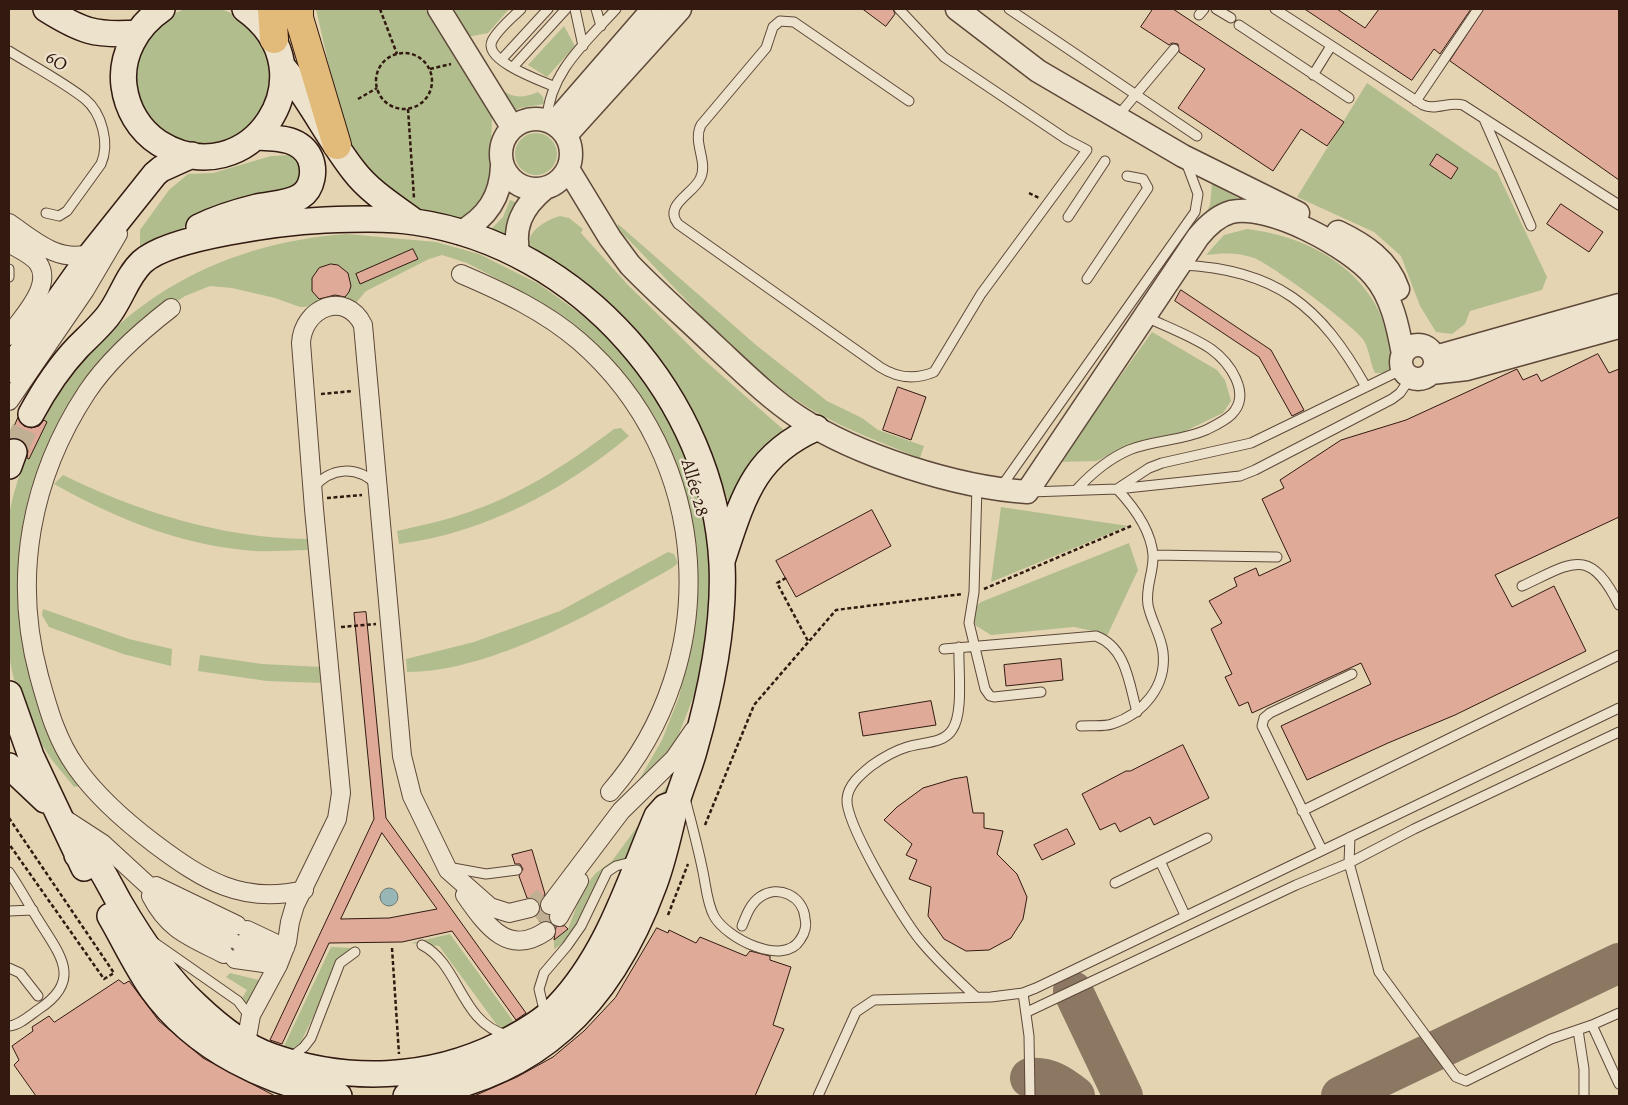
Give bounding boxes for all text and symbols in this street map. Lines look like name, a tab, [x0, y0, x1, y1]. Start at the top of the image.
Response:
street label: 6O	[41, 46, 71, 78]
street label: Allée 28	[675, 456, 713, 520]

